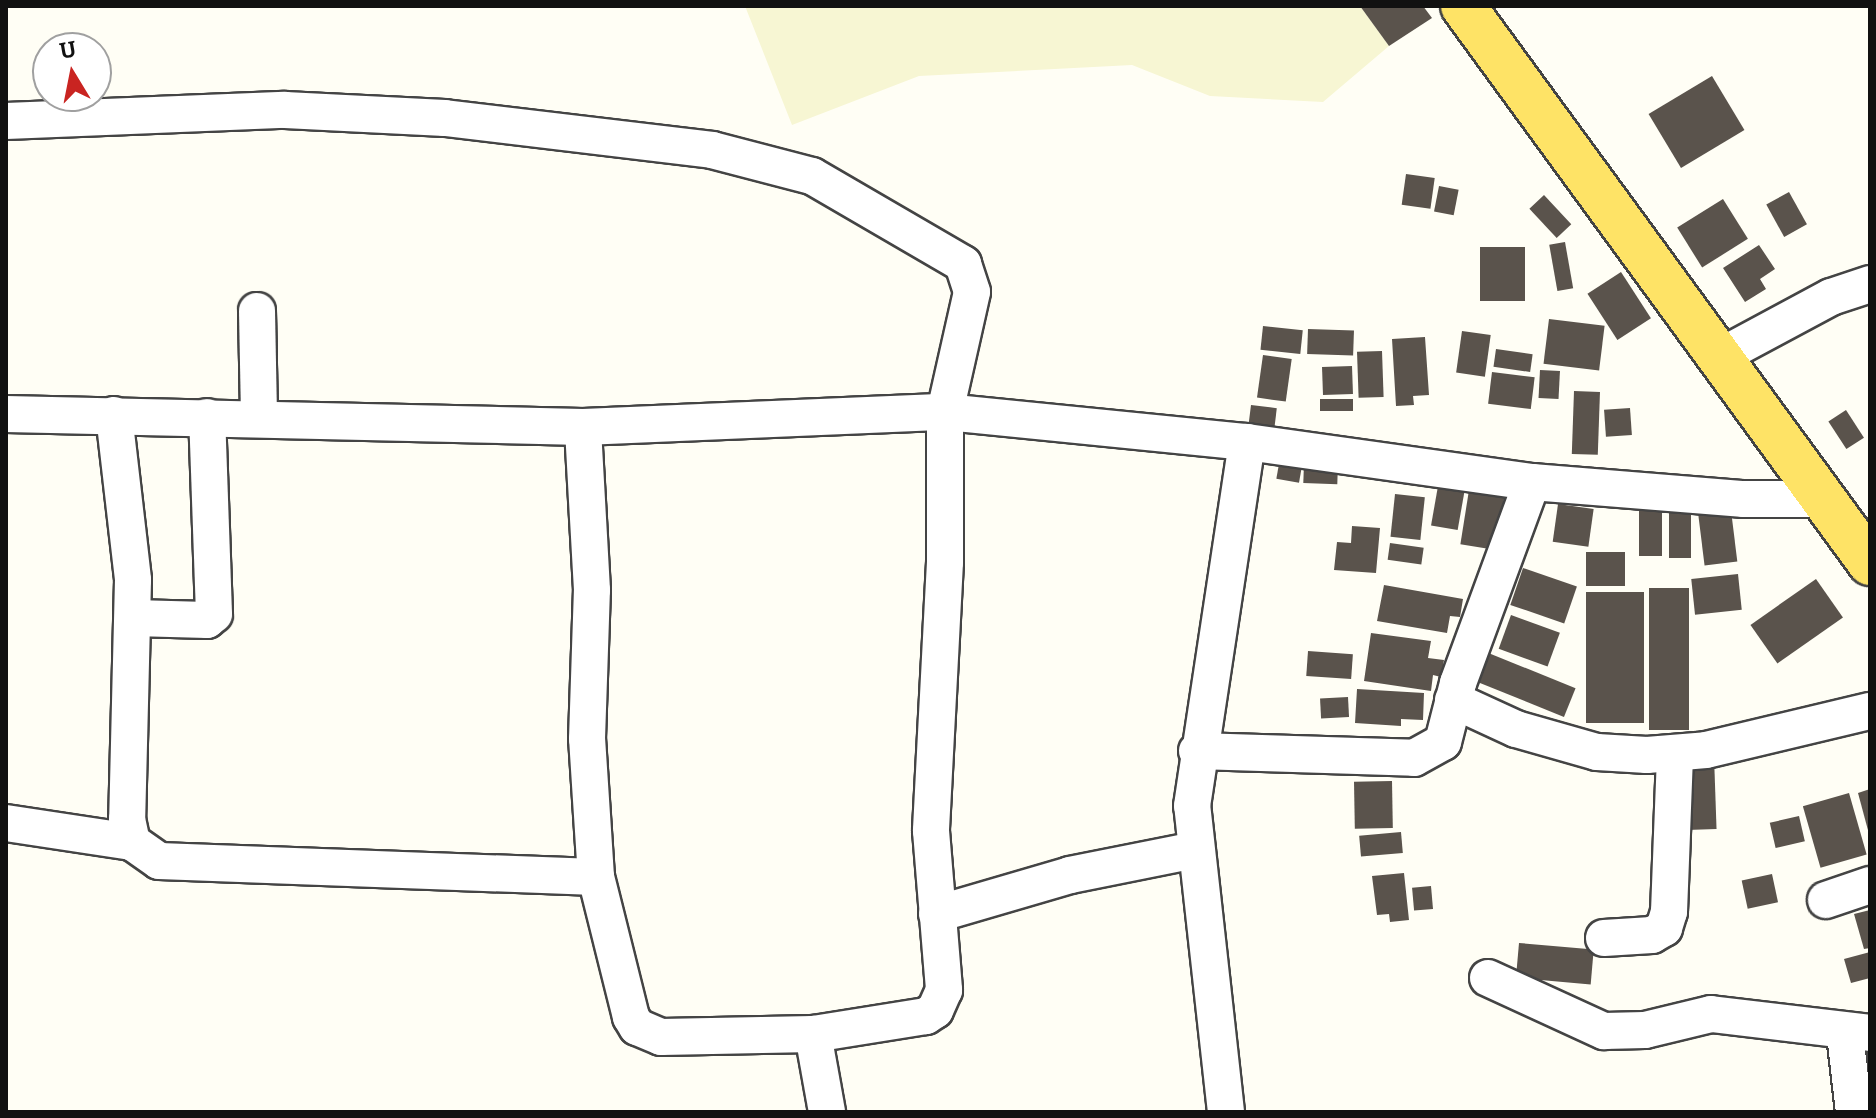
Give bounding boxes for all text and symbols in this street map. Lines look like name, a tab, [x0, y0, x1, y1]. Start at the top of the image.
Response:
north arrow	[32, 32, 112, 112]
text: U	[58, 35, 78, 65]

